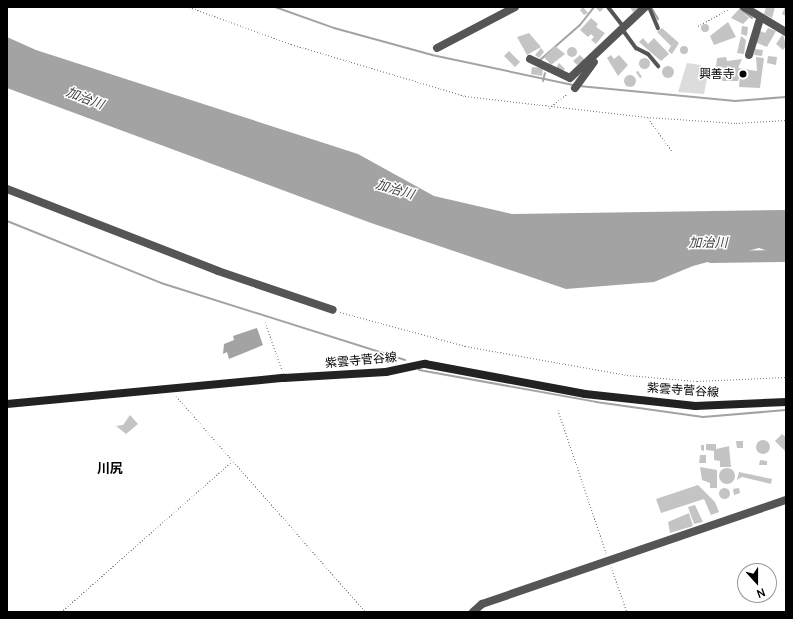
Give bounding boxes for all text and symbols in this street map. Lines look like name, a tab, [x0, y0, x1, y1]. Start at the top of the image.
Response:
place label: 興善寺	[699, 67, 735, 81]
marker: 興善寺	[738, 69, 748, 79]
water label: 加治川	[64, 84, 106, 112]
water label: 加治川	[374, 176, 416, 202]
water label: 加治川	[689, 234, 727, 250]
street label: 紫雲寺菅谷線	[325, 350, 397, 370]
street label: 紫雲寺菅谷線	[647, 380, 719, 400]
district label: 川尻	[97, 460, 123, 476]
north arrow	[737, 563, 777, 603]
text: N	[755, 585, 767, 602]

